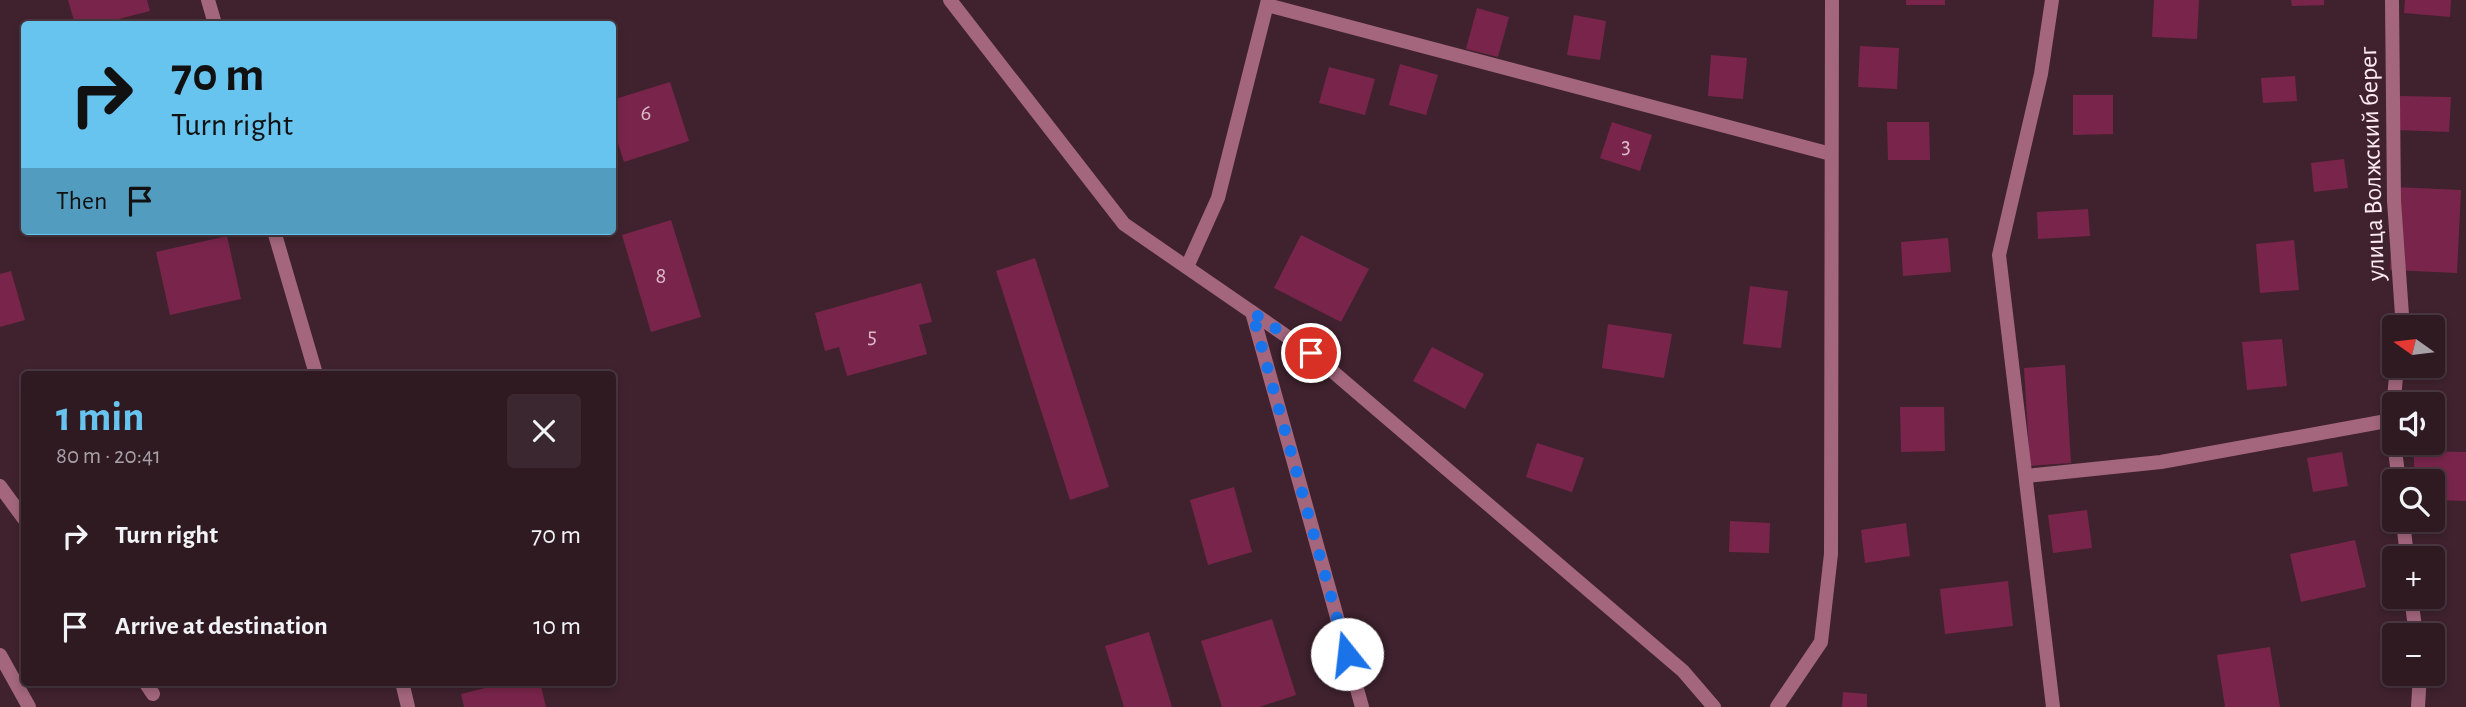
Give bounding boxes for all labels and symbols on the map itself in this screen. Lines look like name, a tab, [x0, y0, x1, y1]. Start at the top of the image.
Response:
street label: улица Волжский берег	[2355, 45, 2389, 283]
house number: 6	[641, 102, 651, 125]
house number: 3	[1621, 135, 1631, 158]
house number: 8	[656, 265, 666, 288]
north arrow	[2382, 315, 2445, 378]
pin	[1281, 323, 1341, 383]
house number: 5	[867, 325, 877, 348]
position arrow	[1310, 617, 1384, 691]

